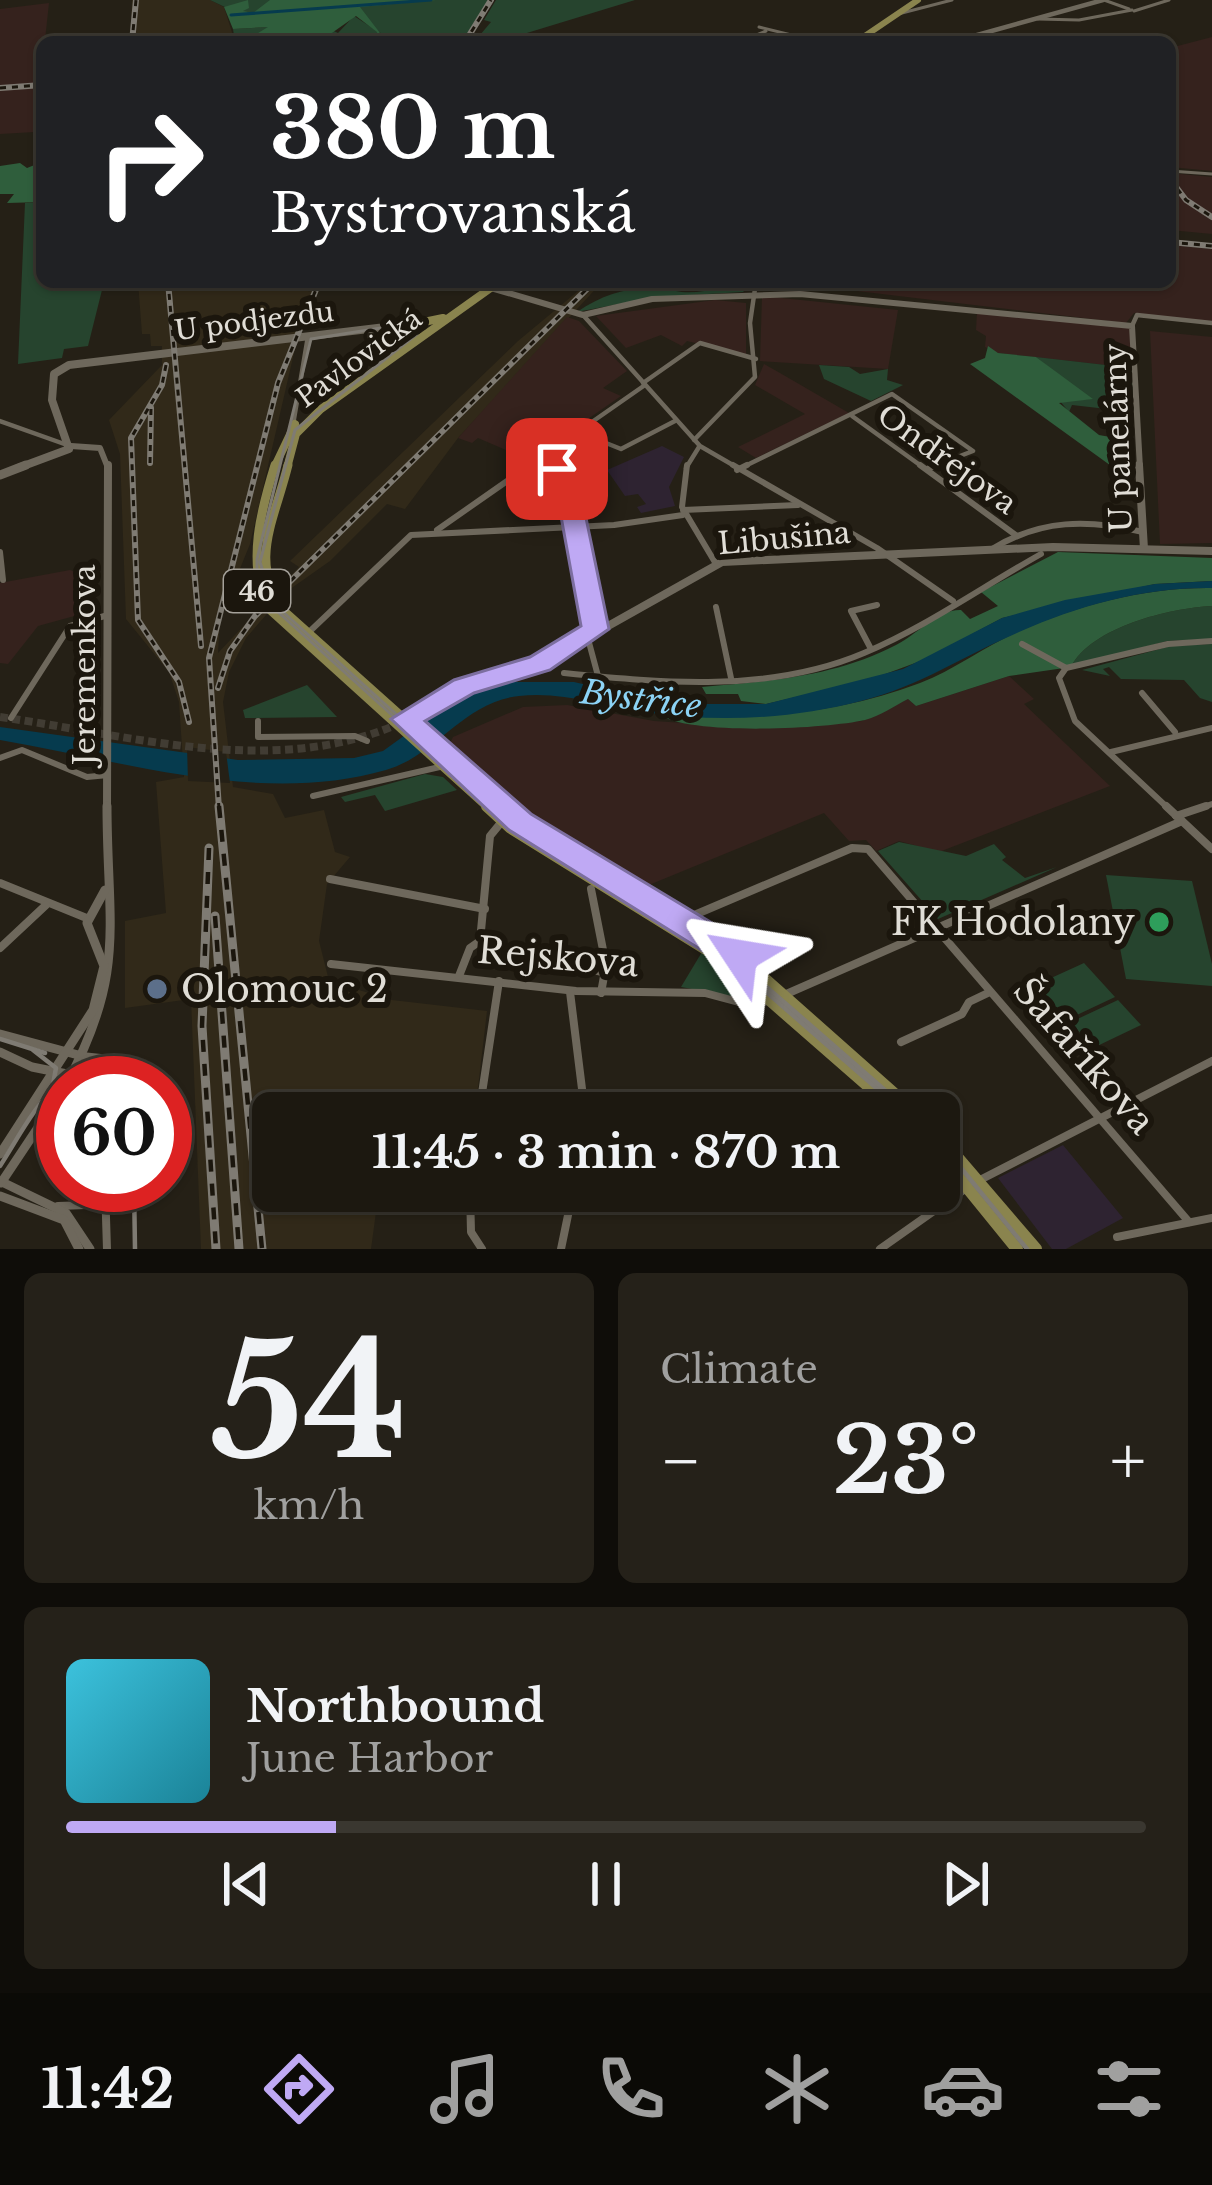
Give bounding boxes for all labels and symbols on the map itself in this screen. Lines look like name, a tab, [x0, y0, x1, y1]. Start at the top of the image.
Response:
street label: U podjezdu	[172, 295, 336, 347]
street label: Pavlovická	[290, 302, 428, 414]
street label: U panelárny	[1096, 343, 1140, 533]
street label: Ondřejova	[870, 396, 1024, 522]
pin	[506, 418, 608, 520]
street label: Libušina	[716, 514, 852, 562]
street label: Jeremenkova	[66, 564, 103, 769]
road number: 46	[224, 570, 290, 612]
water label: Bystřice	[577, 671, 704, 727]
position arrow	[677, 893, 803, 1019]
place label: FK Hodolany	[891, 900, 1135, 945]
marker: FK Hodolany	[1146, 909, 1172, 935]
street label: Rejskova	[476, 928, 640, 986]
place label: Olomouc 2	[181, 967, 388, 1012]
street label: Šafaříkova	[1004, 968, 1165, 1143]
marker: Olomouc 2	[144, 976, 170, 1002]
speed limit sign: 60	[36, 1056, 192, 1212]

